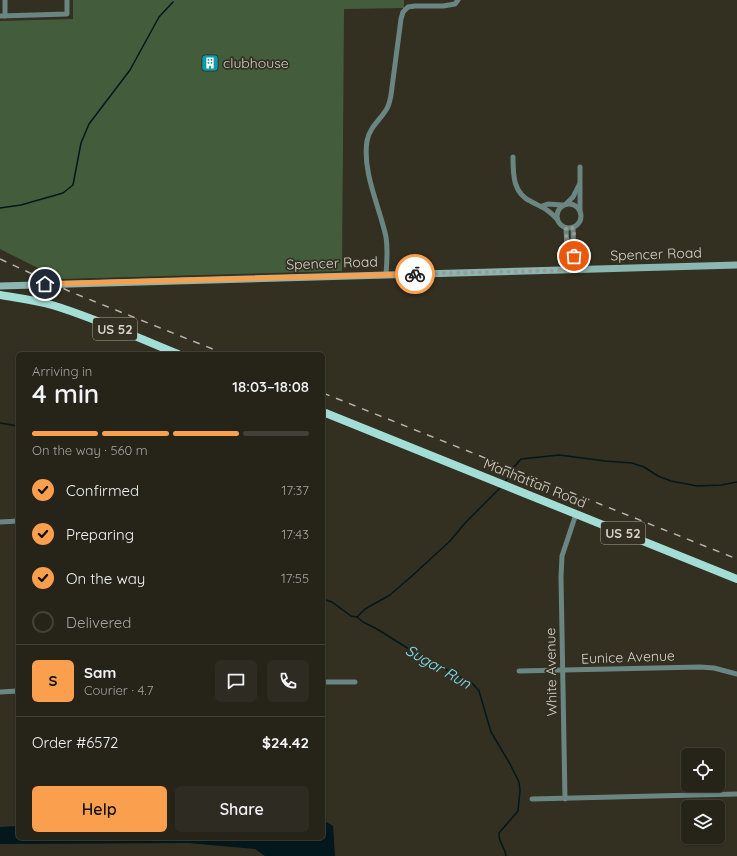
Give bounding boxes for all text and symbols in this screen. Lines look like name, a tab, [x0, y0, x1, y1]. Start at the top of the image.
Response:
building icon: clubhouse	[200, 53, 220, 73]
place label: clubhouse	[223, 54, 289, 72]
pin	[557, 239, 591, 273]
street label: Spencer Road	[610, 243, 702, 265]
icon: bag	[563, 245, 585, 267]
street label: Spencer Road	[286, 252, 378, 274]
courier	[395, 254, 435, 294]
icon: bike	[404, 263, 426, 285]
pin	[28, 267, 62, 301]
icon: home	[34, 273, 56, 295]
road number: US 52	[93, 318, 137, 340]
text: Arriving in	[32, 363, 92, 379]
text: 4 min	[32, 377, 99, 410]
text: 18:03–18:08	[232, 377, 309, 396]
text: On the way · 560 m	[32, 442, 148, 458]
street label: Manhattan Road	[481, 454, 589, 512]
icon: check	[32, 479, 54, 501]
text: Confirmed	[66, 481, 139, 500]
text: 17:37	[282, 482, 309, 498]
road number: US 52	[601, 522, 645, 544]
icon: check	[32, 523, 54, 545]
text: Preparing	[66, 525, 134, 544]
text: 17:43	[281, 526, 309, 542]
icon: check	[32, 567, 54, 589]
text: On the way	[66, 569, 145, 588]
text: 17:55	[281, 570, 309, 586]
text: Delivered	[66, 613, 131, 632]
street label: White Avenue	[541, 627, 561, 717]
water label: Sugar Run	[402, 640, 475, 693]
street label: Eunice Avenue	[581, 646, 675, 668]
button: chat	[215, 660, 257, 702]
button: phone	[267, 660, 309, 702]
text: Sam	[84, 663, 116, 682]
text: S	[49, 671, 57, 690]
text: Courier · 4.7	[84, 682, 153, 698]
text: Order #6572	[32, 733, 118, 752]
text: $24.42	[262, 733, 309, 752]
map controls	[681, 748, 725, 844]
button: locate	[681, 748, 725, 792]
button: Help	[32, 786, 167, 832]
button: Share	[175, 786, 309, 832]
button: layers	[681, 800, 725, 844]

